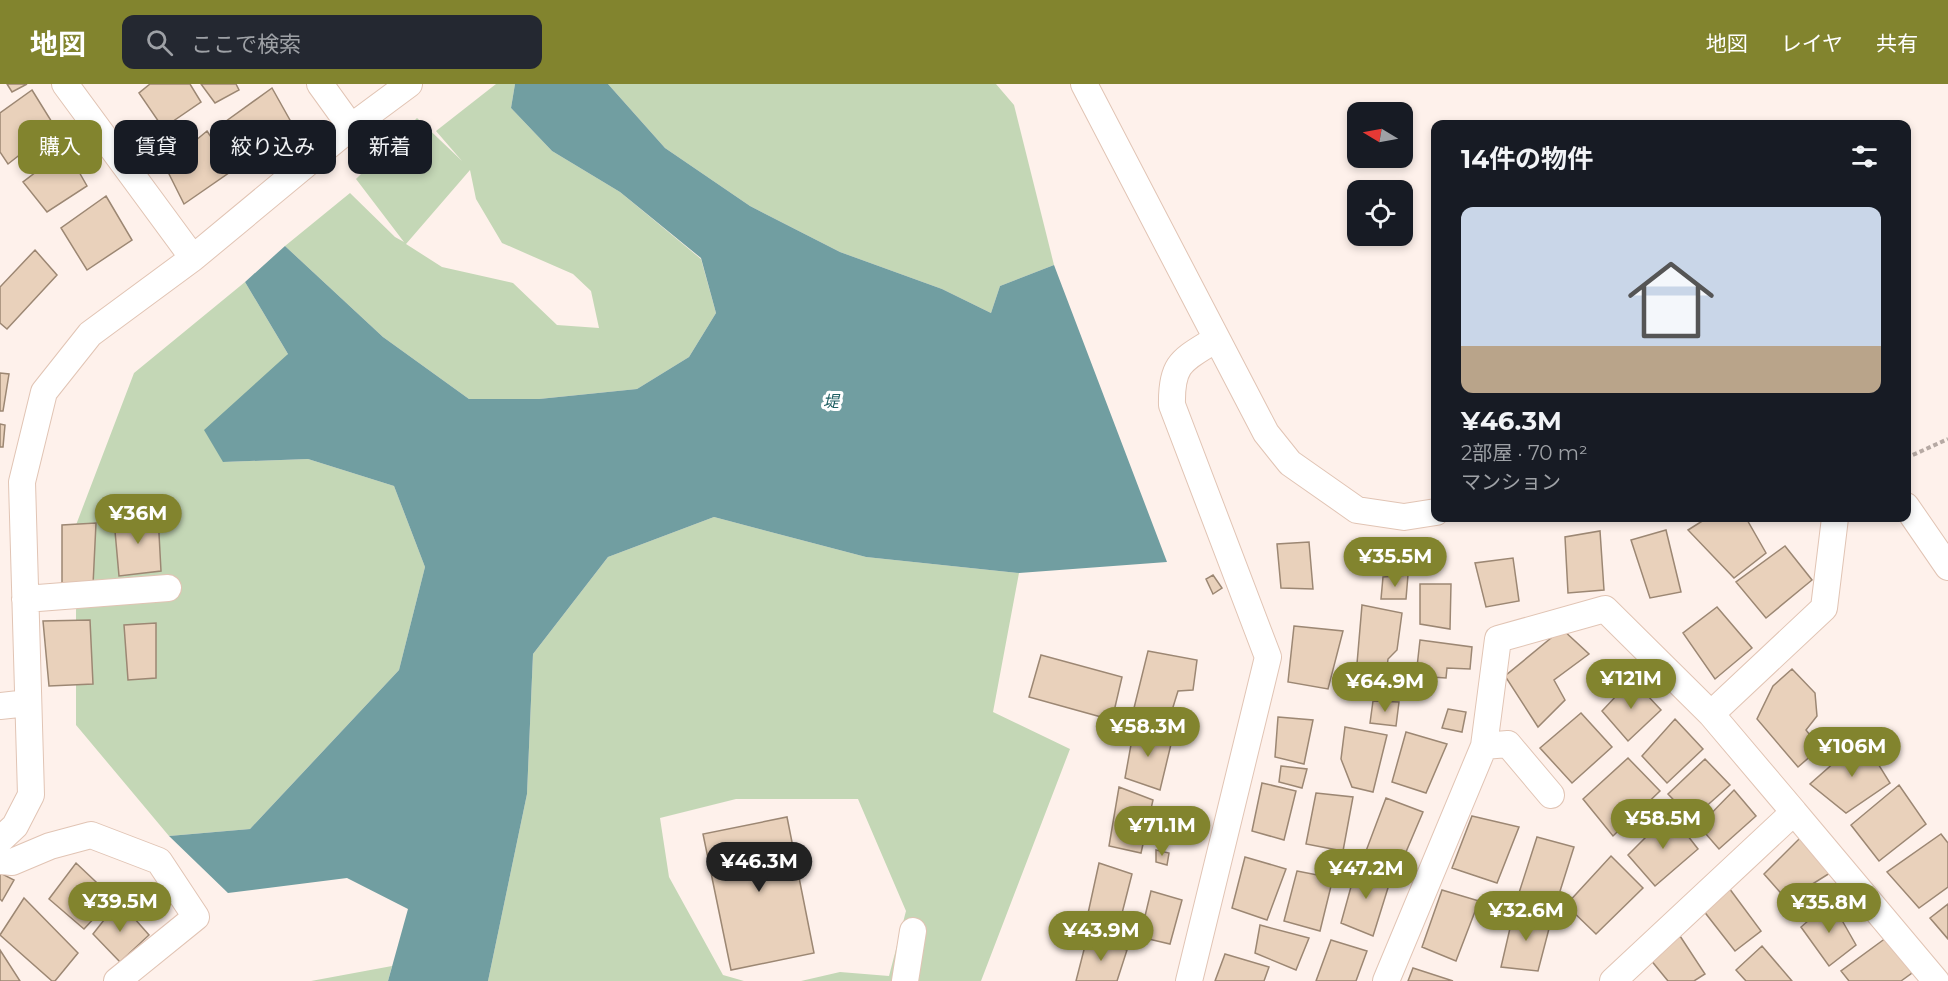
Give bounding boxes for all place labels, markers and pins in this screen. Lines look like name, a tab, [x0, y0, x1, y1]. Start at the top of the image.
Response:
pin: ¥36M	[102, 494, 174, 545]
pin: ¥35.5M	[1346, 537, 1444, 588]
pin: ¥121M	[1589, 659, 1673, 710]
pin: ¥64.9M	[1336, 662, 1434, 713]
pin: ¥58.3M	[1099, 707, 1197, 758]
pin: ¥106M	[1810, 727, 1894, 778]
pin: ¥58.5M	[1614, 799, 1712, 850]
pin: ¥71.1M	[1113, 806, 1211, 857]
pin: ¥46.3M	[710, 842, 808, 893]
pin: ¥47.2M	[1317, 849, 1415, 900]
pin: ¥39.5M	[71, 882, 169, 933]
pin: ¥35.8M	[1780, 883, 1878, 934]
pin: ¥32.6M	[1477, 891, 1575, 942]
pin: ¥43.9M	[1052, 911, 1150, 962]

